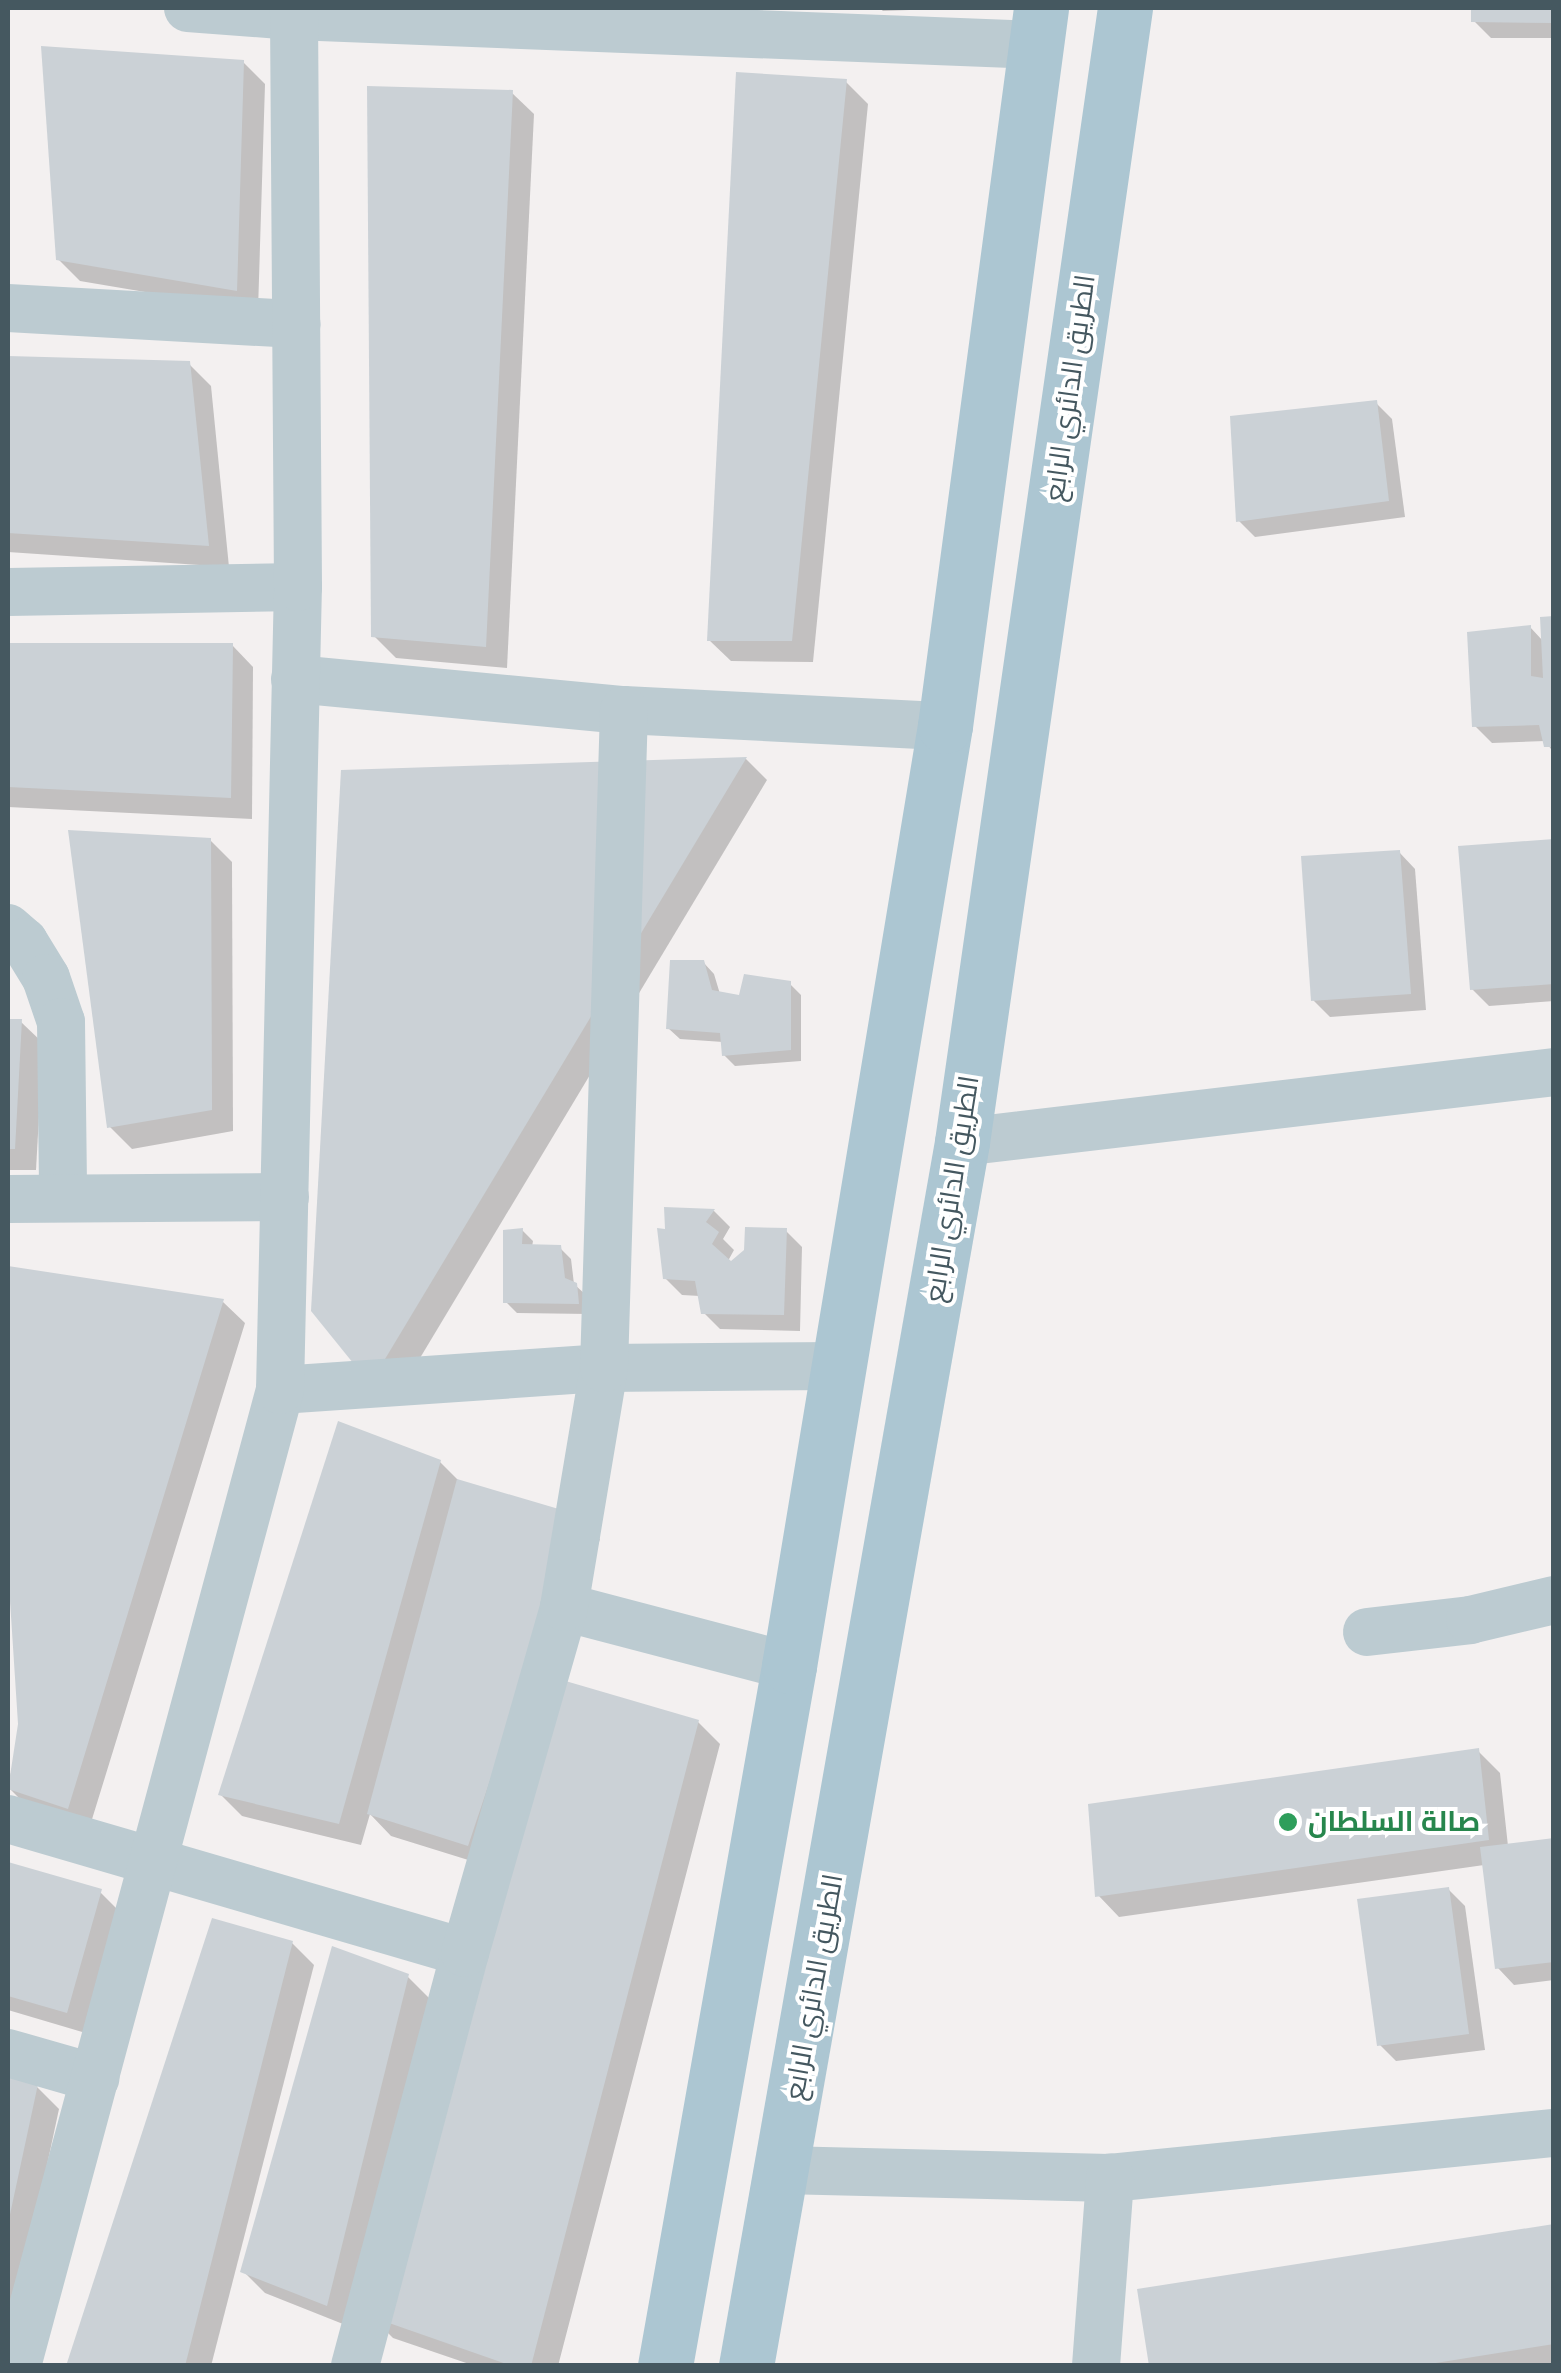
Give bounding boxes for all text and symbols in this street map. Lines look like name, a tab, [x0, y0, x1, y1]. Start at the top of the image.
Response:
street label: الطريق الدائري الرابع	[1037, 272, 1103, 504]
street label: الطريق الدائري الرابع	[918, 1073, 986, 1305]
place label: صالة السلطان	[1308, 1805, 1480, 1839]
marker: صالة السلطان	[1277, 1811, 1299, 1833]
street label: الطريق الدائري الرابع	[778, 1871, 850, 2103]

